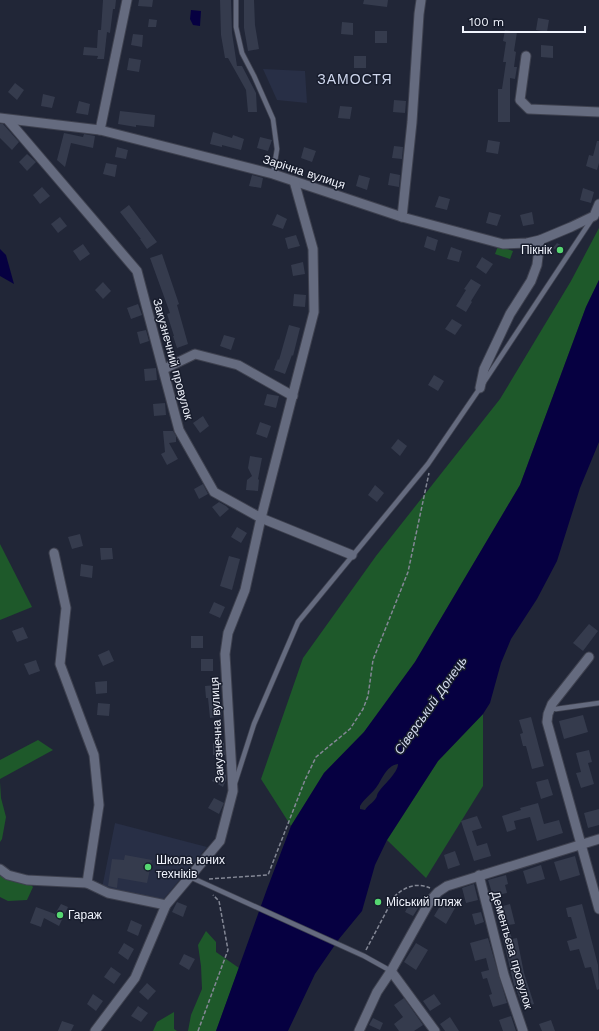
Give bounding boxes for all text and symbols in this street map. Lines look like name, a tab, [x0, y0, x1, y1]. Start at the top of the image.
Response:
scale bar	[463, 8, 585, 34]
text: 100 m	[469, 15, 504, 29]
district label: ЗАМОСТЯ	[317, 71, 393, 87]
street label: Зарічна вулиця	[261, 152, 347, 192]
place label: Пікнік	[521, 243, 553, 257]
marker: Пікнік	[555, 245, 565, 255]
street label: Закузнечний провулок	[150, 297, 196, 422]
water label: Сіверський Донець	[391, 653, 470, 757]
street label: Закузнечна вулиця	[207, 677, 227, 783]
place label: Школа юних техніків	[156, 853, 225, 881]
marker: Школа юних техніків	[143, 862, 153, 872]
street label: Дементьєва провулок	[488, 889, 536, 1011]
place label: Міський пляж	[386, 895, 462, 909]
marker: Міський пляж	[373, 897, 383, 907]
place label: Гараж	[68, 908, 102, 922]
marker: Гараж	[55, 910, 65, 920]

